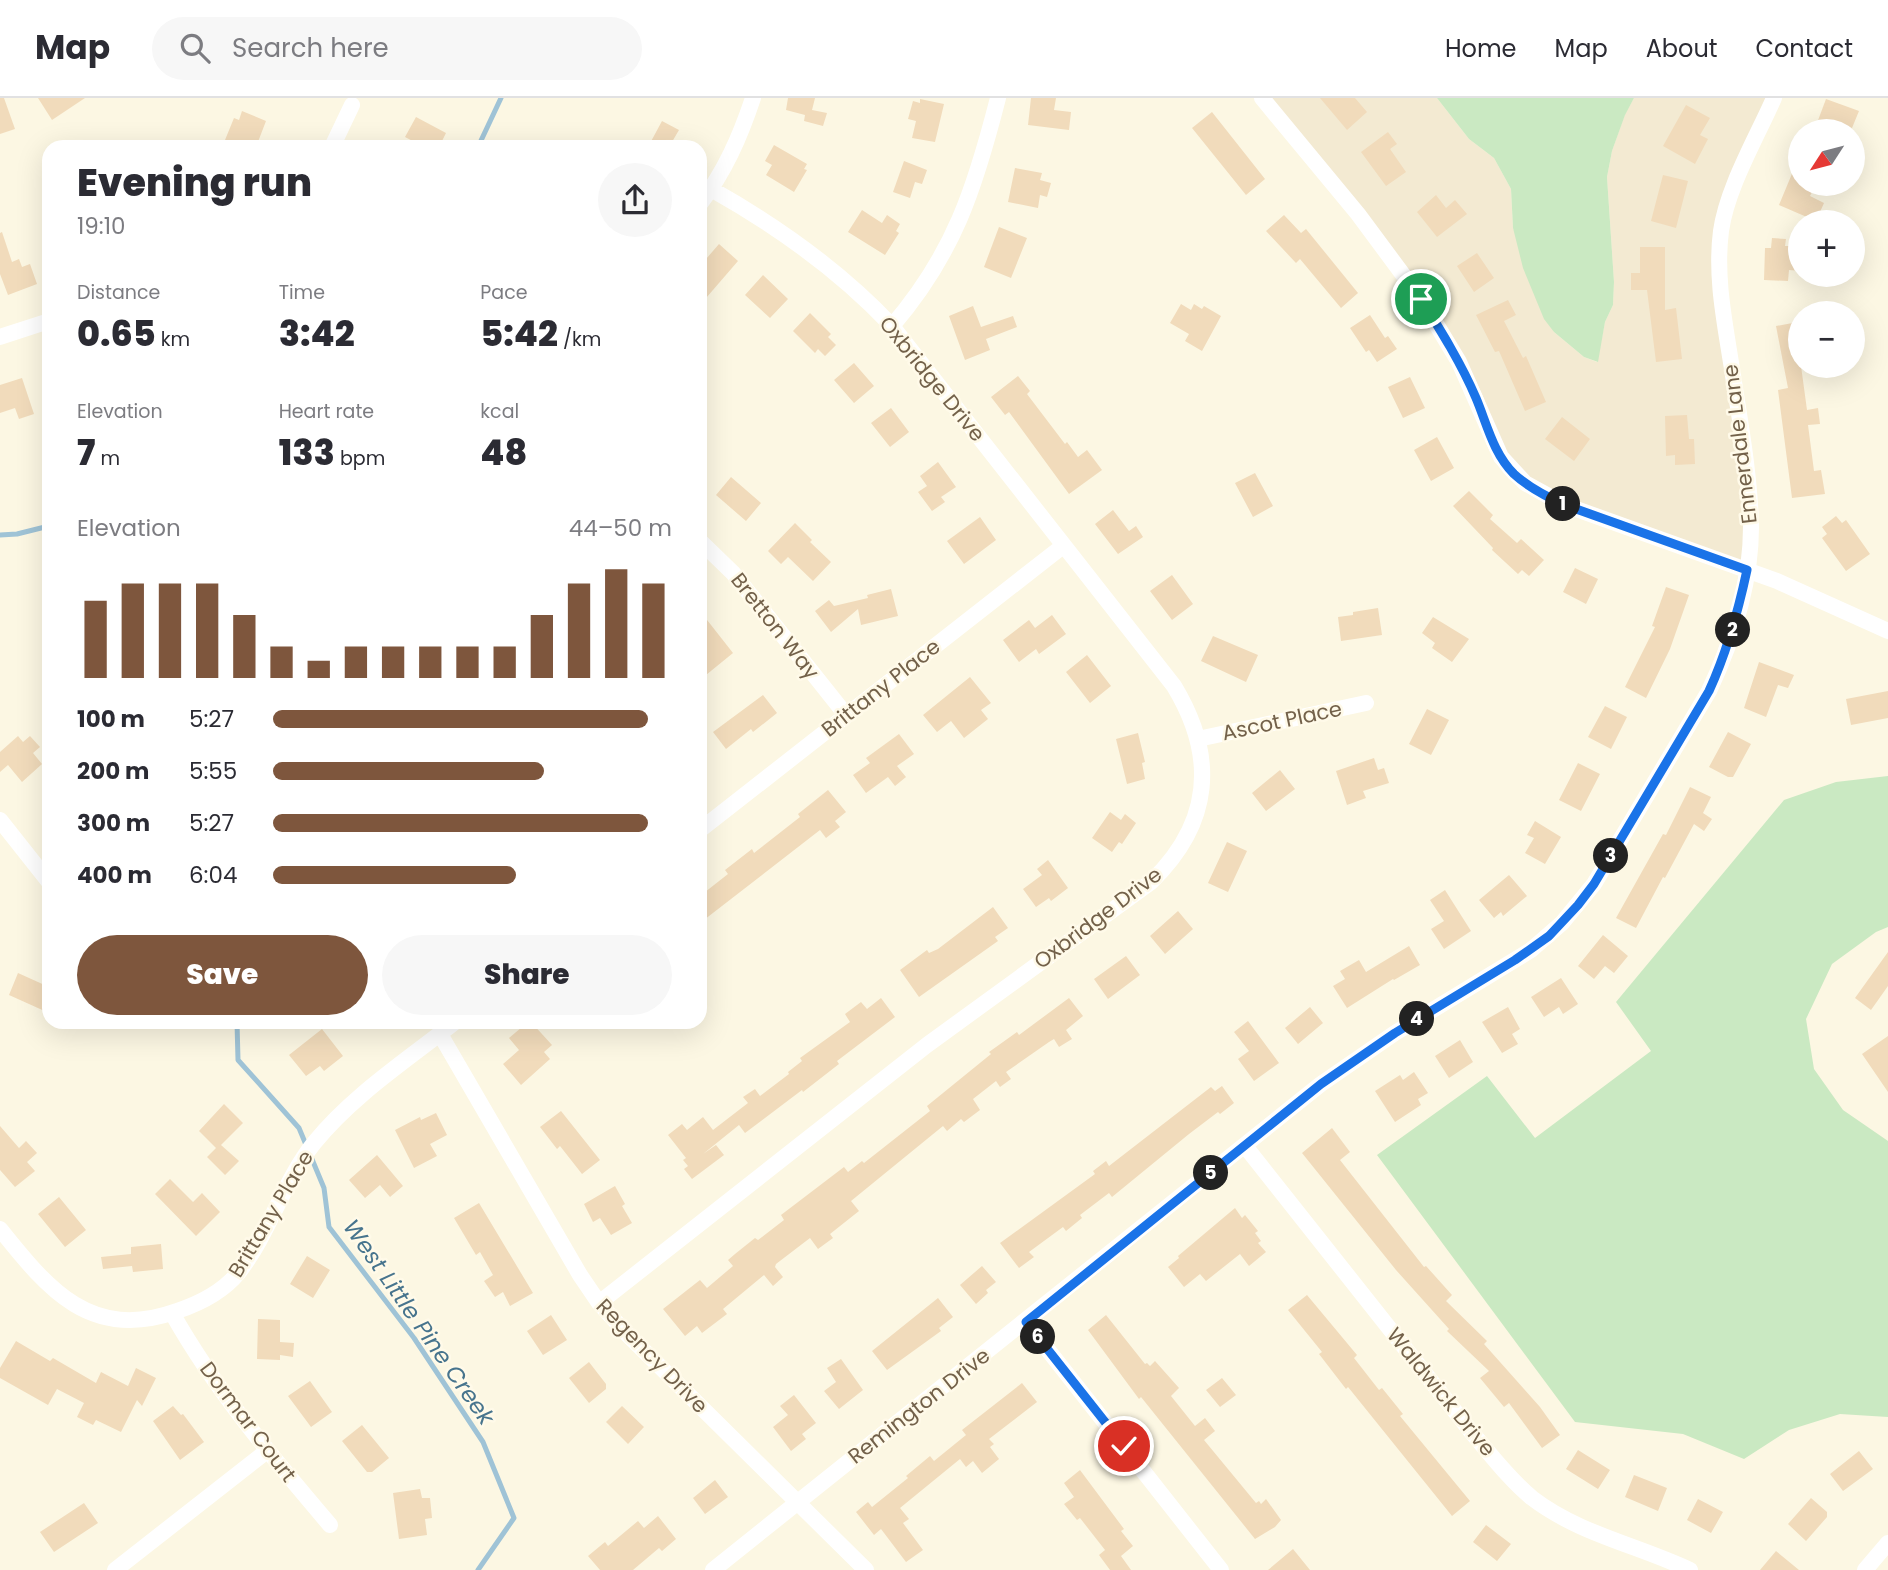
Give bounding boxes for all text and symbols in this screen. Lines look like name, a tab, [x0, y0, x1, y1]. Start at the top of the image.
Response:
search box	[152, 17, 642, 80]
text: Map	[35, 24, 110, 71]
icon: search	[176, 29, 214, 67]
text: Search here	[232, 30, 389, 66]
text: Home	[1445, 32, 1517, 65]
text: Map	[1555, 32, 1608, 65]
text: About	[1646, 32, 1717, 65]
text: Contact	[1755, 32, 1853, 65]
north arrow	[1788, 119, 1866, 196]
map controls	[1788, 119, 1865, 378]
text: Evening run	[77, 156, 312, 209]
button: share	[598, 163, 672, 237]
text: 19:10	[77, 210, 126, 242]
button: +	[1788, 210, 1865, 287]
pin	[1391, 269, 1451, 329]
text: Distance	[77, 279, 160, 306]
text: Time	[279, 279, 325, 306]
text: Pace	[480, 279, 528, 306]
icon: arrive	[1402, 280, 1440, 318]
button: −	[1788, 301, 1865, 378]
text: 0.65	[77, 309, 156, 358]
text: 3:42	[279, 309, 355, 358]
text: 5:42	[480, 309, 558, 358]
street label: Oxbridge Drive	[873, 310, 992, 447]
text: km	[156, 326, 190, 353]
text: /km	[558, 326, 601, 353]
street label: Ennerdale Lane	[1715, 363, 1764, 525]
text: Elevation	[77, 398, 163, 425]
text: Heart rate	[279, 398, 374, 425]
text: kcal	[480, 398, 519, 425]
text: 7	[77, 428, 95, 477]
text: 133	[279, 428, 335, 477]
text: 48	[480, 428, 527, 477]
text: m	[95, 445, 120, 472]
text: bpm	[335, 445, 385, 472]
pin: 1	[1546, 486, 1580, 522]
text: 1	[1559, 490, 1566, 517]
text: Elevation	[77, 512, 181, 544]
text: 44–50 m	[569, 512, 672, 544]
street label: Bretton Way	[725, 566, 826, 685]
pin: 2	[1716, 612, 1750, 648]
text: 2	[1727, 616, 1738, 643]
street label: Brittany Place	[815, 632, 946, 743]
street label: Ascot Place	[1219, 694, 1345, 747]
text: 100 m	[77, 703, 145, 735]
text: 5:27	[189, 703, 234, 735]
text: 200 m	[77, 755, 149, 787]
text: 5:55	[189, 755, 237, 787]
text: 300 m	[77, 807, 150, 839]
text: 5:27	[189, 807, 234, 839]
pin: 3	[1594, 838, 1628, 874]
text: 3	[1605, 842, 1616, 869]
text: 400 m	[77, 859, 152, 891]
text: 6:04	[189, 859, 237, 891]
street label: Oxbridge Drive	[1028, 860, 1168, 975]
button: Save	[77, 935, 368, 1015]
button: Share	[382, 935, 672, 1015]
pin: 4	[1400, 1002, 1434, 1037]
text: 4	[1410, 1005, 1423, 1032]
street label: Brittany Place	[221, 1145, 320, 1283]
pin: 5	[1194, 1156, 1228, 1190]
text: 5	[1204, 1159, 1217, 1186]
water label: West Little Pine Creek	[336, 1213, 503, 1432]
street label: Regency Drive	[590, 1292, 715, 1419]
pin: 6	[1020, 1320, 1056, 1354]
street label: Waldwick Drive	[1380, 1321, 1502, 1462]
text: 6	[1031, 1323, 1044, 1350]
street label: Remington Drive	[842, 1341, 996, 1470]
street label: Dormar Court	[193, 1355, 303, 1488]
pin	[1094, 1416, 1154, 1476]
icon: check	[1105, 1427, 1143, 1465]

